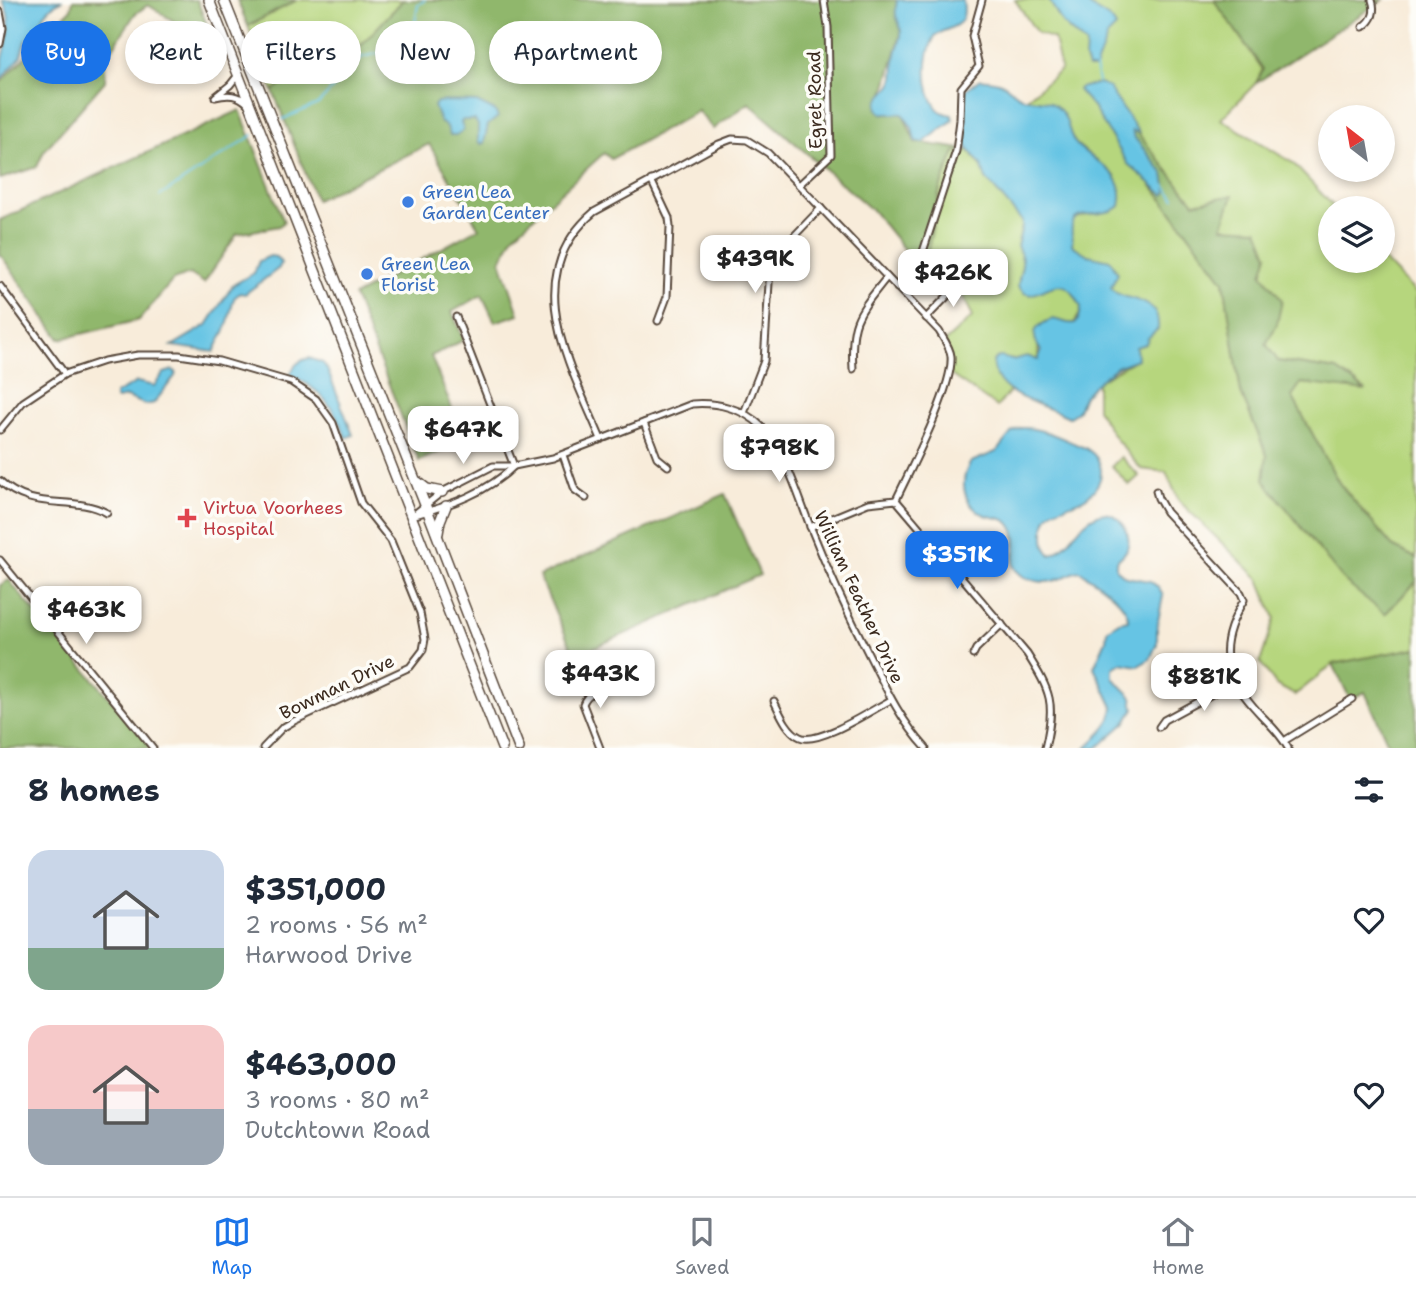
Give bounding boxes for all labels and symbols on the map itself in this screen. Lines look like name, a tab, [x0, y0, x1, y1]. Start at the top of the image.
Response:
street label: Egret Road	[802, 51, 828, 149]
north arrow	[1318, 105, 1395, 182]
place label: Green Lea Garden Center	[422, 180, 550, 225]
marker: Green Lea Garden Center	[400, 194, 416, 210]
pin: $439K	[706, 236, 804, 295]
pin: $426K	[904, 250, 1002, 309]
place label: Green Lea Florist	[381, 252, 470, 297]
marker: Green Lea Florist	[359, 266, 375, 282]
pin: $647K	[414, 406, 512, 466]
pin: $798K	[730, 424, 828, 484]
place label: Virtua Voorhees Hospital	[203, 496, 343, 541]
street label: William Feather Drive	[808, 507, 910, 687]
marker: Virtua Voorhees Hospital	[177, 508, 197, 528]
pin: $351K	[908, 532, 1006, 591]
pin: $463K	[37, 586, 135, 646]
street label: Bowman Drive	[276, 649, 398, 725]
pin: $443K	[551, 650, 649, 710]
pin: $881K	[1155, 654, 1253, 713]

